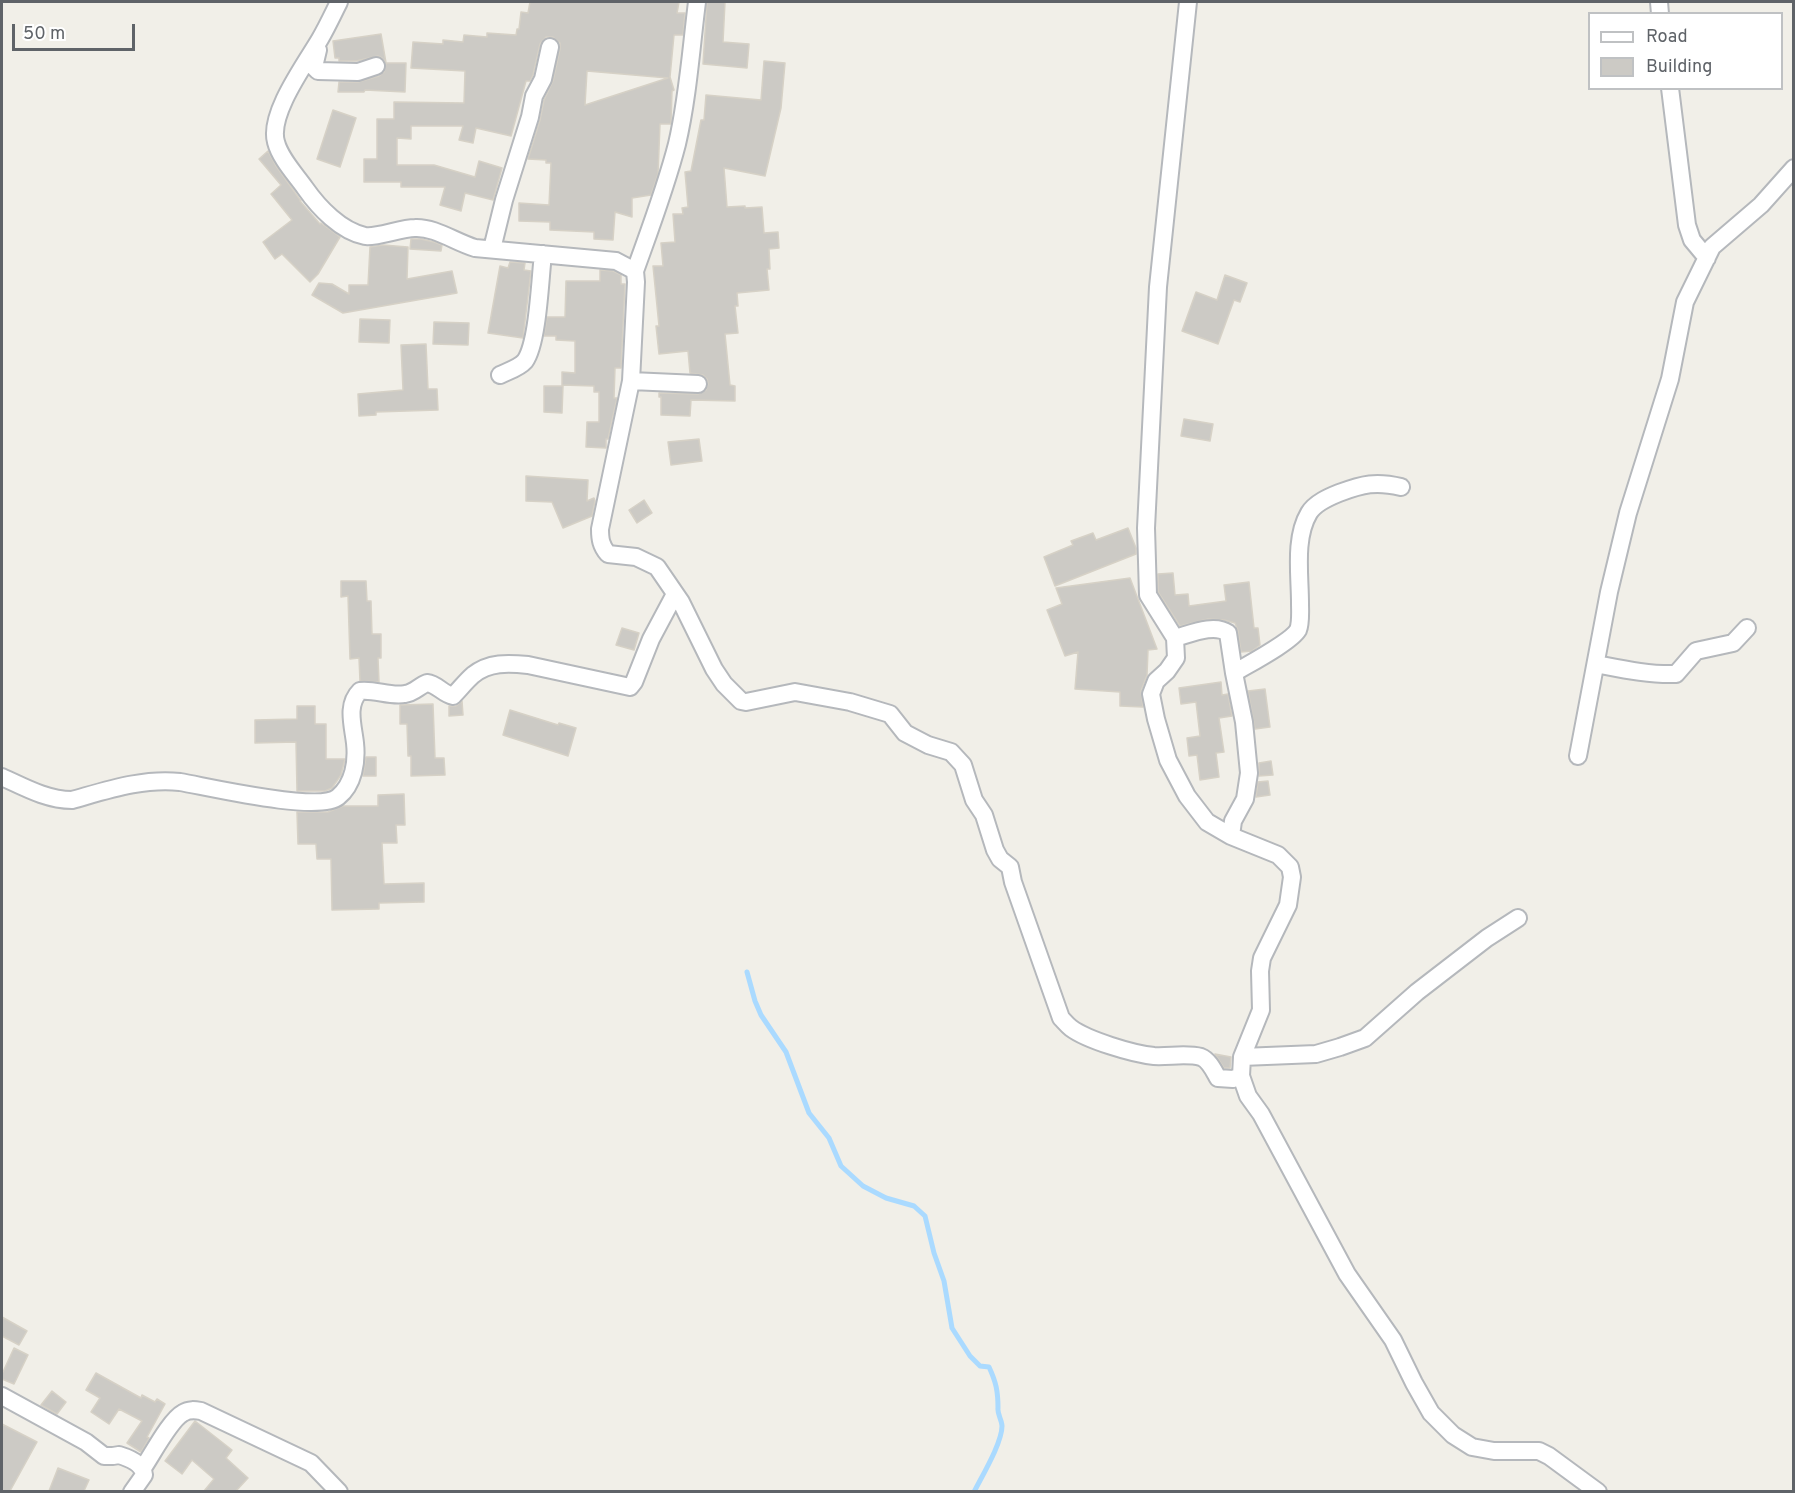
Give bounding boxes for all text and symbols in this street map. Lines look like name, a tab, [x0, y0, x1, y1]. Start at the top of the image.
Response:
scale bar	[15, 12, 138, 50]
legend	[1588, 12, 1783, 90]
text: 50 m	[23, 23, 65, 46]
text: Road	[1646, 26, 1688, 49]
text: Building	[1646, 56, 1712, 79]

